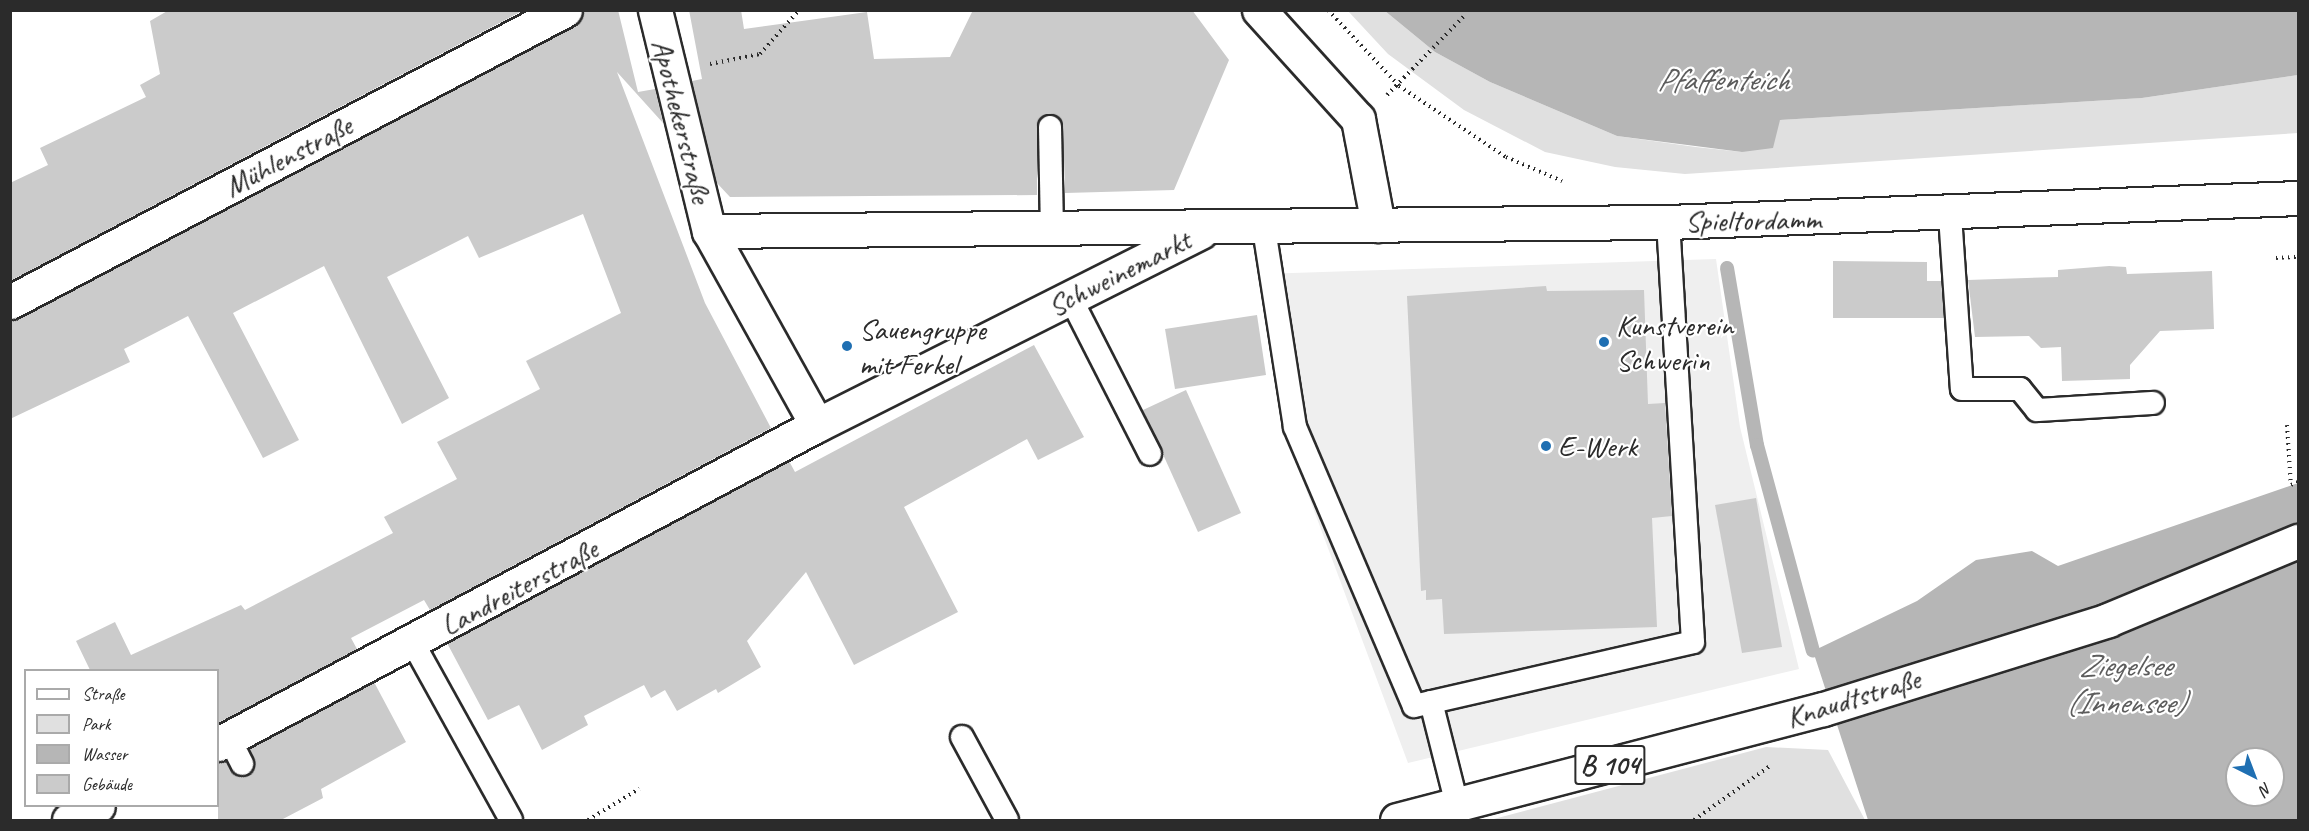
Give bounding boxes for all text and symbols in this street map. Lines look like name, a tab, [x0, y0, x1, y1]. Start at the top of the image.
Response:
street label: Apothekerstraße	[644, 35, 720, 207]
water label: Pfaffenteich	[1657, 61, 1789, 99]
street label: Mühlenstraße	[218, 107, 358, 205]
street label: Spieltordamm	[1685, 201, 1821, 239]
street label: Schweinemarkt	[1042, 222, 1196, 324]
place label: Kunstverein Schwerin	[1616, 307, 1733, 378]
place label: Sauengruppe mit Ferkel	[859, 311, 986, 382]
marker: Kunstverein Schwerin	[1597, 335, 1611, 349]
marker: Sauengruppe mit Ferkel	[840, 339, 854, 353]
place label: E-Werk	[1558, 428, 1637, 464]
marker: E-Werk	[1539, 439, 1553, 453]
street label: Landreiterstraße	[434, 531, 604, 643]
water label: Ziegelsee (Innensee)	[2066, 648, 2184, 723]
street label: Knaudtstraße	[1782, 661, 1924, 735]
legend	[24, 669, 219, 807]
text: Straße	[82, 683, 124, 705]
text: Park	[82, 713, 111, 735]
road number: B 104	[1574, 740, 1646, 790]
text: Wasser	[82, 743, 127, 765]
north arrow	[2225, 747, 2285, 807]
text: Gebäude	[82, 773, 132, 795]
text: N	[2255, 778, 2276, 800]

